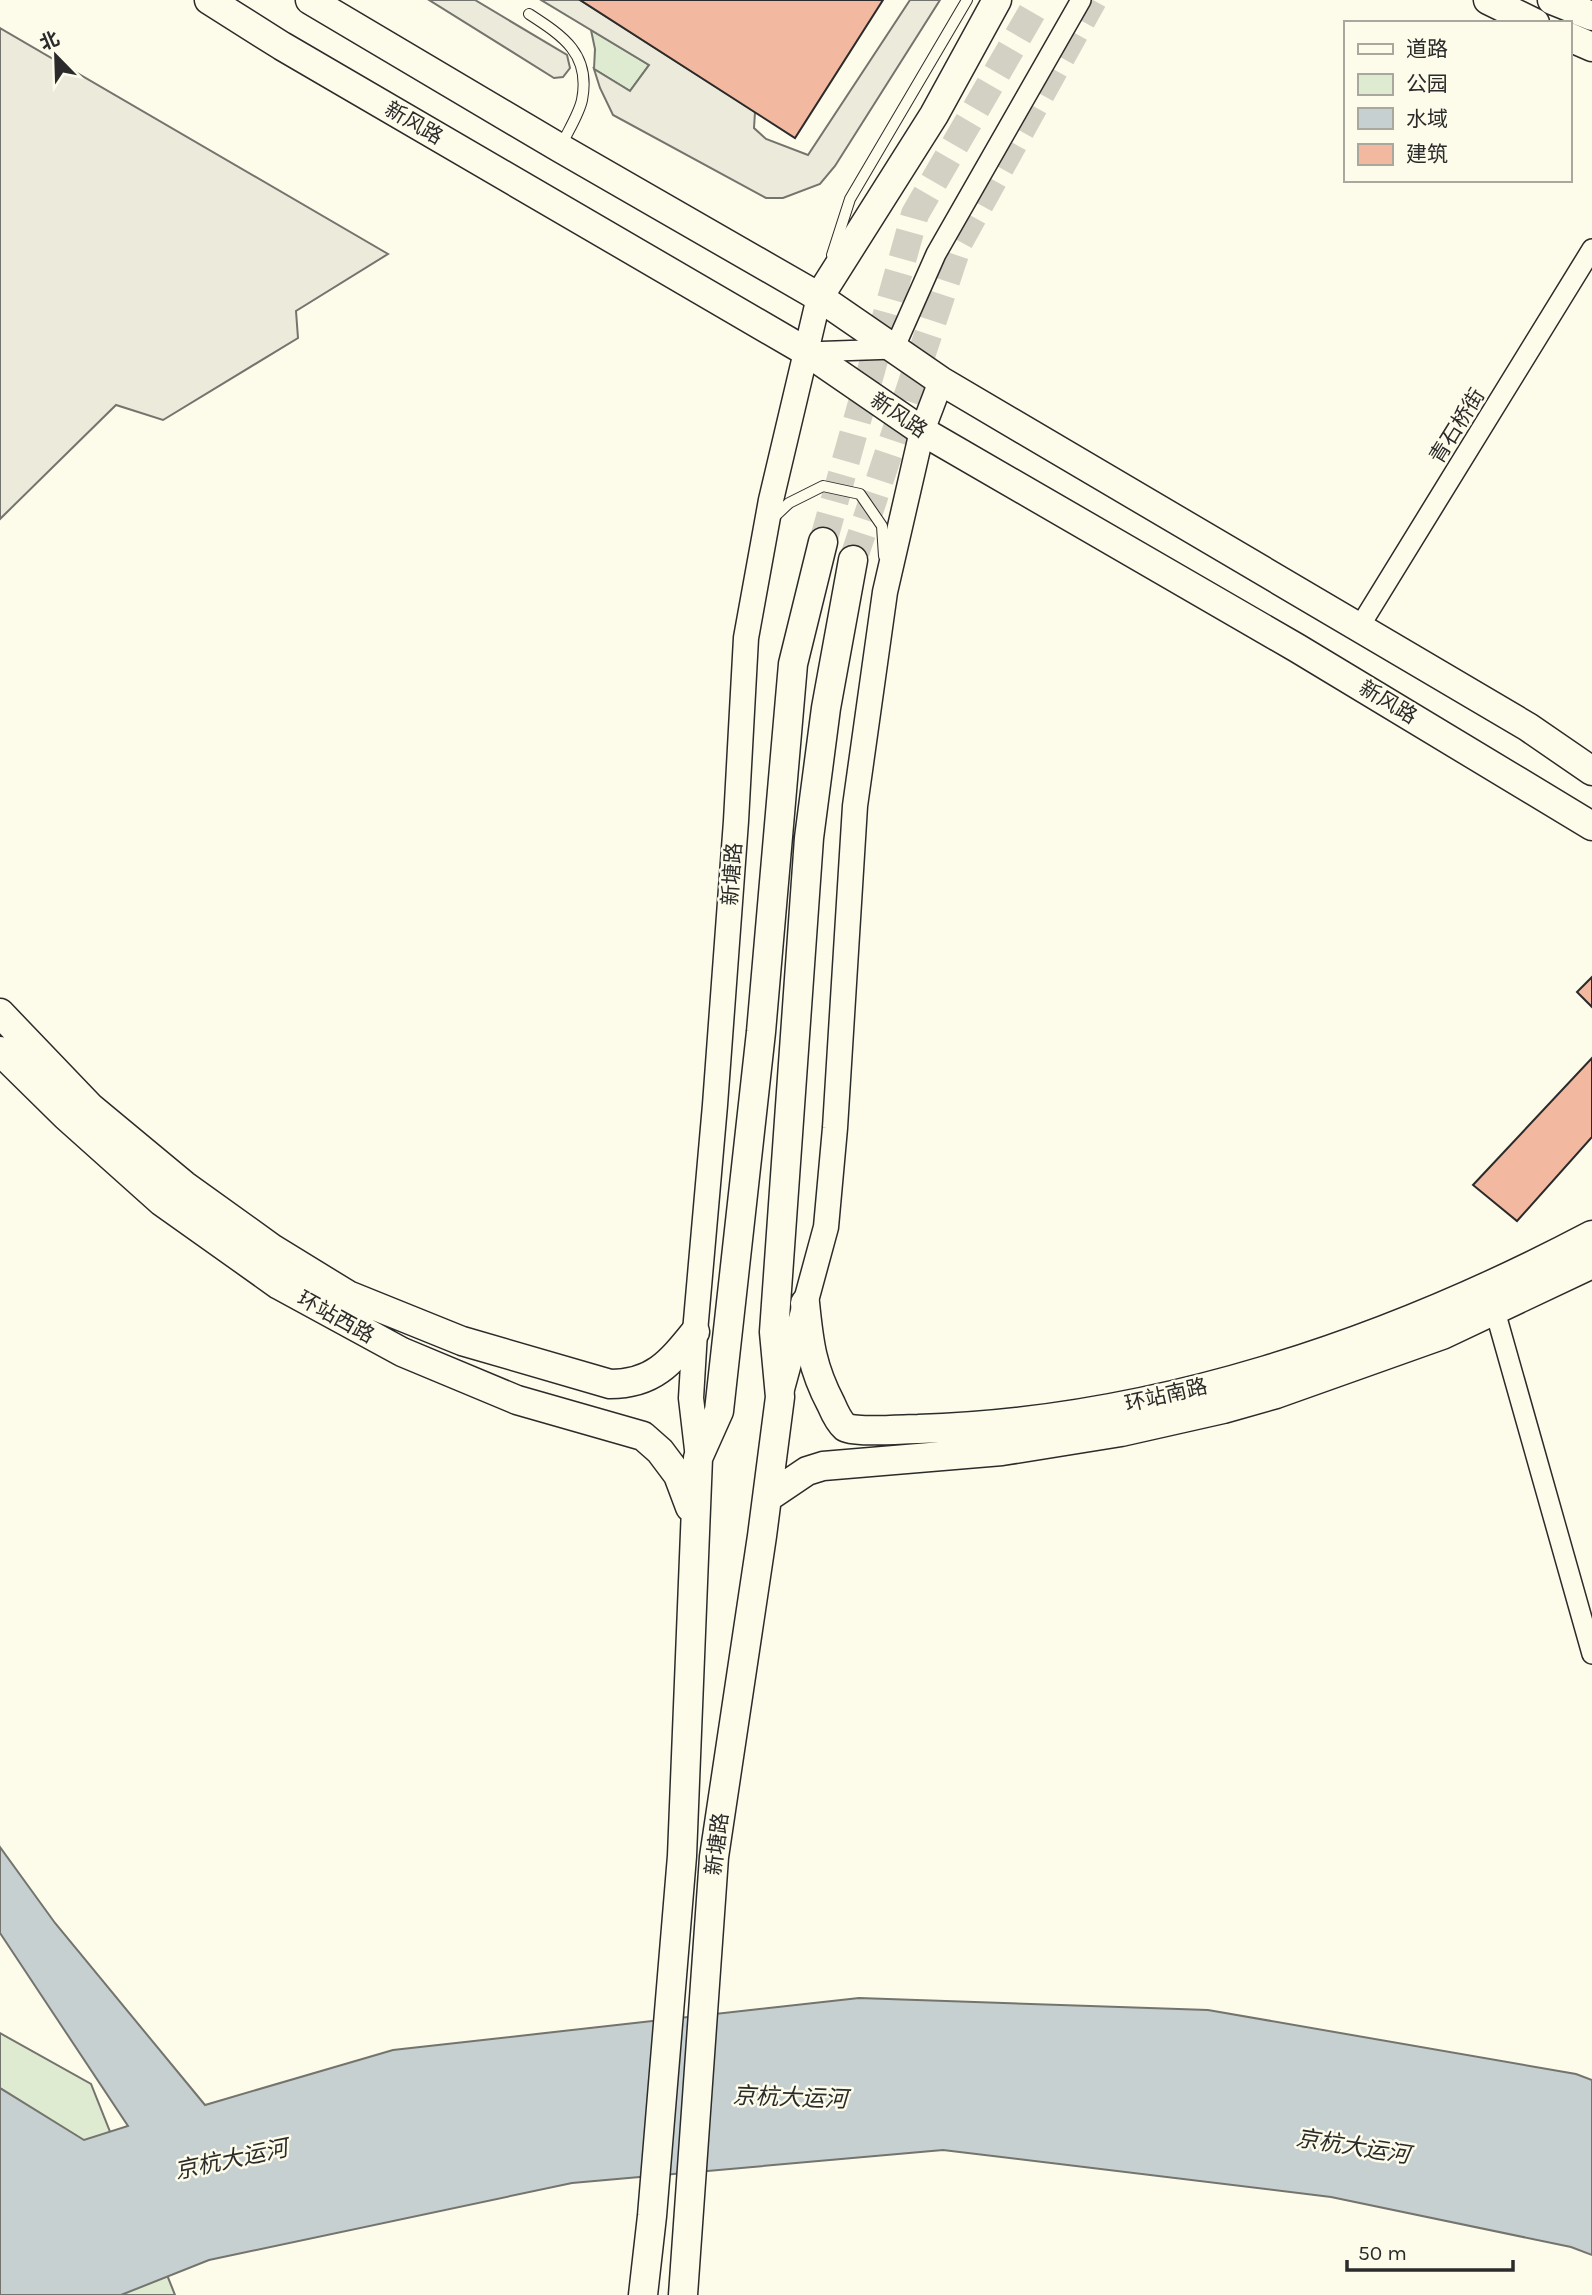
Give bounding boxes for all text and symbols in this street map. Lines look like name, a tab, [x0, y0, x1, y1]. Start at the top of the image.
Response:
north arrow	[21, 21, 91, 91]
legend	[1344, 21, 1571, 182]
text: 北	[37, 27, 63, 55]
text: 道路	[1406, 37, 1448, 61]
text: 公园	[1406, 72, 1448, 96]
street label: 新风路	[381, 97, 447, 149]
text: 水域	[1406, 107, 1448, 131]
text: 建筑	[1406, 142, 1448, 166]
street label: 青石桥街	[1425, 384, 1489, 468]
street label: 新风路	[866, 387, 932, 443]
street label: 新风路	[1355, 675, 1421, 729]
street label: 新塘路	[718, 842, 746, 906]
street label: 环站西路	[293, 1286, 379, 1348]
street label: 环站南路	[1122, 1374, 1210, 1416]
street label: 新塘路	[701, 1811, 733, 1877]
water label: 京杭大运河	[732, 2082, 852, 2113]
water label: 京杭大运河	[1294, 2124, 1416, 2169]
water label: 京杭大运河	[172, 2133, 294, 2185]
scale bar	[1347, 2228, 1513, 2272]
text: 50 m	[1358, 2241, 1407, 2265]

